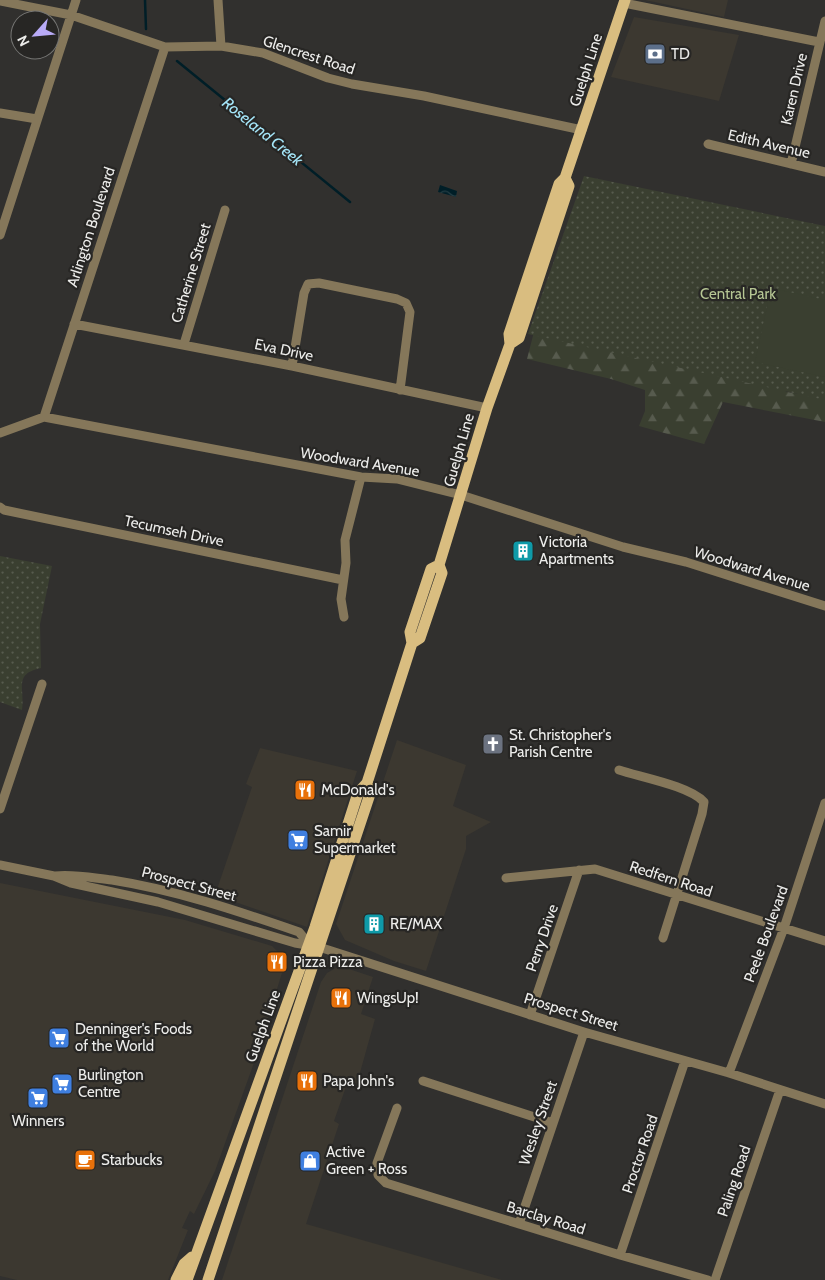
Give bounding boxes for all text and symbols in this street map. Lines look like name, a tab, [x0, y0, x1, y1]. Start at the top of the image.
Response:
north arrow	[10, 10, 60, 60]
street label: Guelph Line	[566, 31, 606, 109]
text: N	[13, 32, 34, 49]
street label: Glencrest Road	[261, 32, 357, 78]
bank icon: TD	[643, 42, 667, 66]
place label: TD	[671, 45, 690, 63]
street label: Karen Drive	[777, 51, 811, 127]
water label: Roseland Creek	[219, 93, 308, 170]
street label: Edith Avenue	[726, 126, 812, 162]
street label: Arlington Boulevard	[63, 165, 119, 289]
street label: Catherine Street	[167, 221, 215, 325]
park label: Central Park	[700, 285, 776, 303]
street label: Eva Drive	[253, 335, 315, 365]
street label: Guelph Line	[440, 411, 478, 489]
street label: Woodward Avenue	[299, 444, 421, 480]
street label: Tecumseh Drive	[123, 512, 226, 550]
place label: Victoria Apartments	[539, 533, 614, 568]
building icon: Victoria Apartments	[511, 539, 535, 563]
street label: Woodward Avenue	[692, 543, 812, 595]
place label: St. Christopher's Parish Centre	[509, 726, 611, 761]
church icon: St. Christopher's Parish Centre	[481, 732, 505, 756]
restaurant icon: McDonald's	[293, 778, 317, 802]
place label: McDonald's	[321, 781, 395, 799]
place label: Samir Supermarket	[314, 822, 396, 857]
supermarket icon: Samir Supermarket	[286, 828, 310, 852]
street label: Redfern Road	[627, 857, 715, 901]
street label: Prospect Street	[140, 863, 238, 905]
street label: Peele Boulevard	[740, 883, 792, 985]
street label: Perry Drive	[522, 902, 562, 974]
building icon: RE/MAX	[362, 912, 386, 936]
place label: RE/MAX	[390, 915, 442, 933]
restaurant icon: Pizza Pizza	[265, 950, 289, 974]
place label: Pizza Pizza	[293, 953, 363, 971]
restaurant icon: WingsUp!	[329, 986, 353, 1010]
street label: Guelph Line	[242, 987, 285, 1065]
place label: WingsUp!	[357, 989, 419, 1007]
street label: Prospect Street	[522, 989, 620, 1035]
place label: Denninger's Foods of the World	[75, 1020, 192, 1055]
supermarket icon: Denninger's Foods of the World	[47, 1026, 71, 1050]
place label: Burlington Centre	[78, 1066, 144, 1101]
restaurant icon: Papa John's	[295, 1069, 319, 1093]
supermarket icon: Burlington Centre	[50, 1072, 74, 1096]
place label: Papa John's	[323, 1072, 394, 1090]
street label: Wesley Street	[515, 1078, 561, 1168]
supermarket icon: Winners	[26, 1086, 50, 1110]
place label: Winners	[12, 1112, 64, 1130]
street label: Proctor Road	[618, 1112, 662, 1196]
place label: Active Green + Ross	[326, 1143, 407, 1178]
street label: Paling Road	[713, 1143, 755, 1219]
cafe icon: Starbucks	[73, 1148, 97, 1172]
shop icon: Active Green + Ross	[298, 1149, 322, 1173]
place label: Starbucks	[101, 1151, 162, 1169]
street label: Barclay Road	[504, 1197, 588, 1239]

